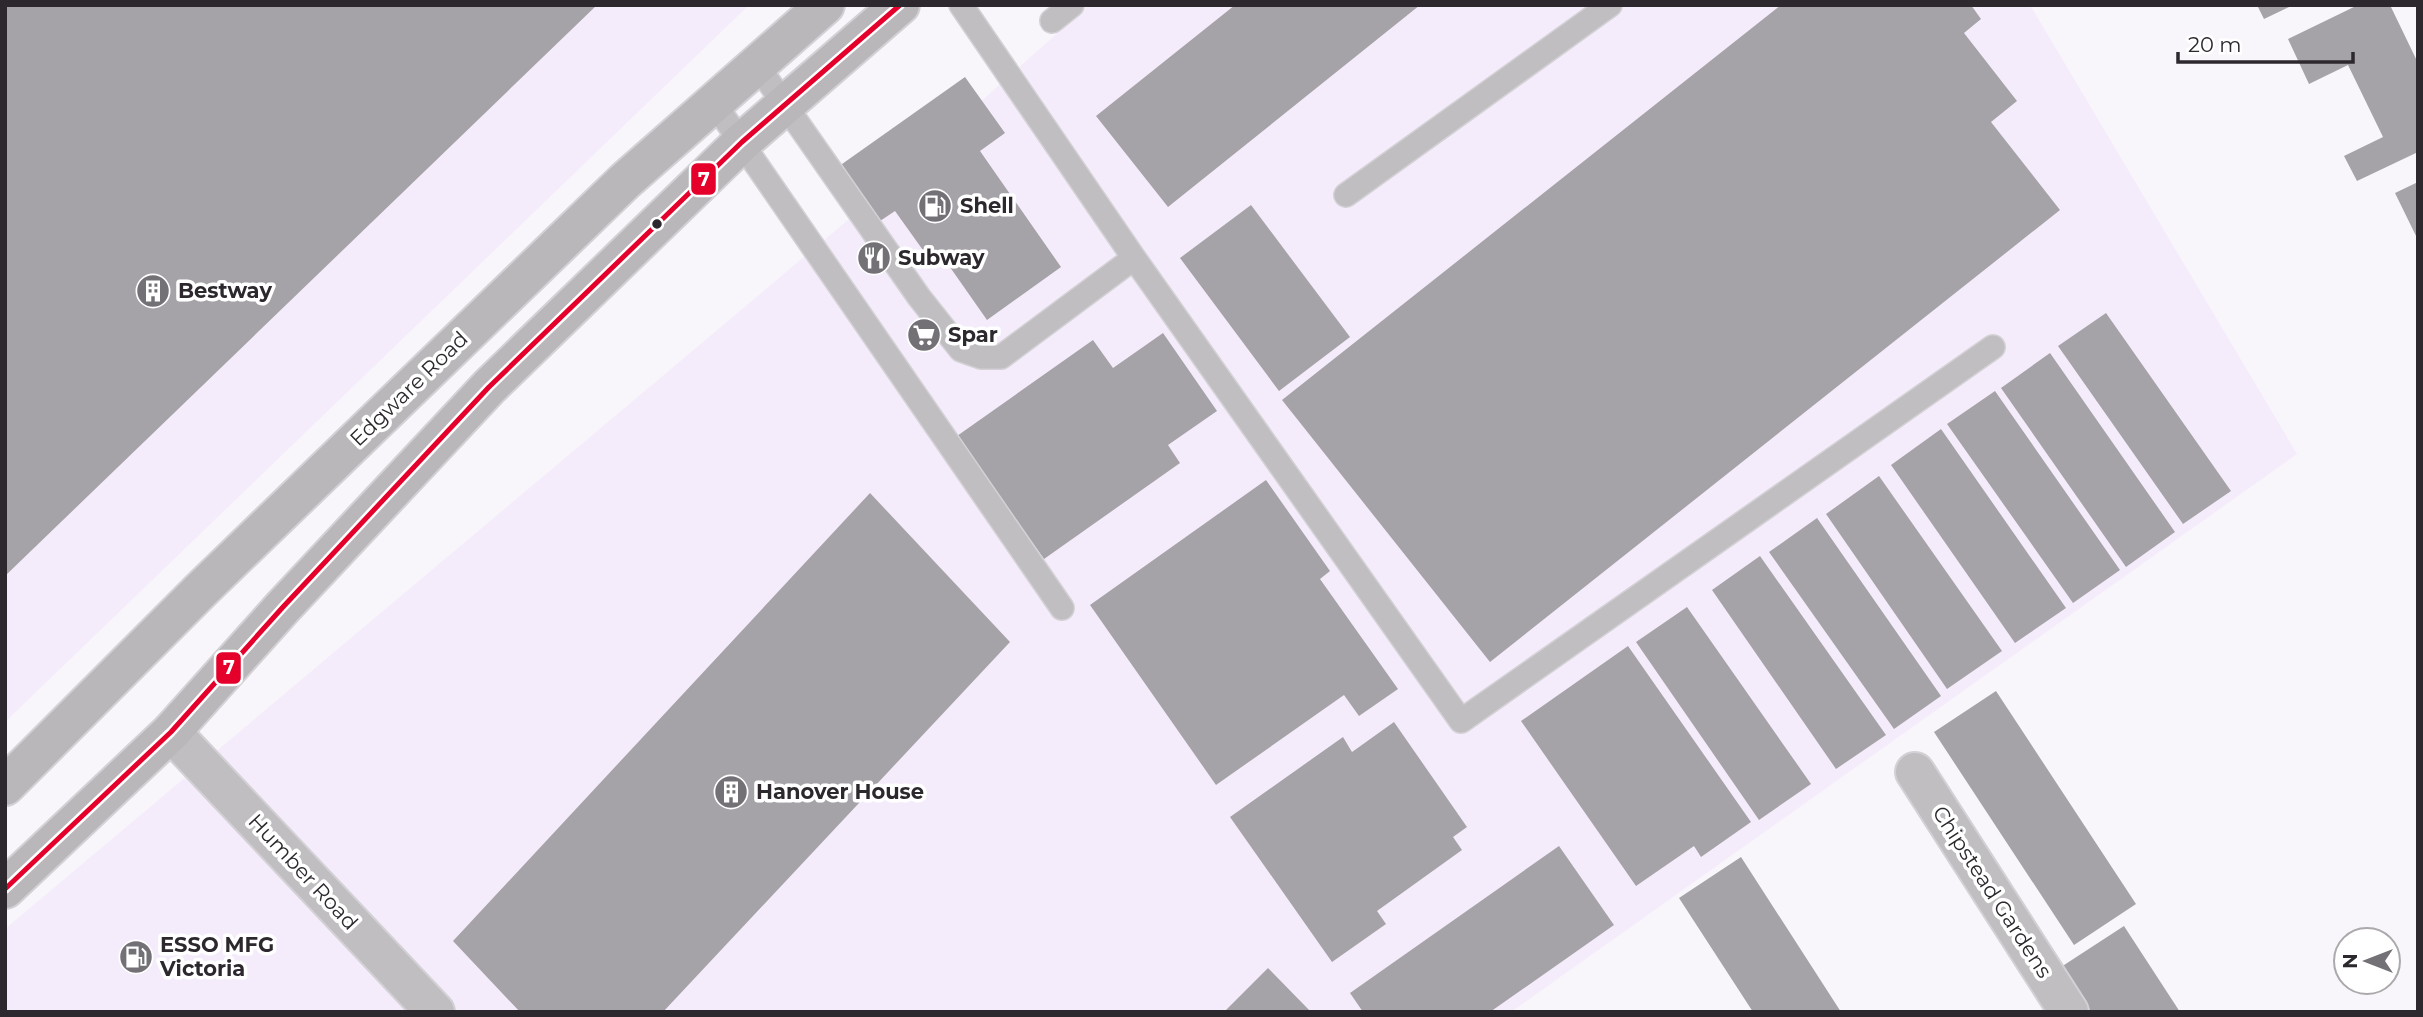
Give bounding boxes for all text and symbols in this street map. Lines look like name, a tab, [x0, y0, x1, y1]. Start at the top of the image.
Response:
scale bar	[2178, 21, 2353, 65]
text: 20 m	[2188, 32, 2242, 57]
line badge: 7	[690, 162, 717, 196]
text: 7	[698, 168, 710, 191]
fuel station icon: Shell	[916, 187, 954, 225]
place label: Shell	[960, 193, 1014, 218]
unlabelled marker	[650, 217, 664, 231]
restaurant icon: Subway	[855, 239, 893, 277]
place label: Subway	[898, 245, 985, 270]
building icon: Bestway	[134, 272, 172, 310]
place label: Bestway	[178, 278, 272, 303]
supermarket icon: Spar	[905, 316, 943, 354]
place label: Spar	[948, 322, 998, 347]
street label: Edgware Road	[345, 326, 473, 451]
line badge: 7	[215, 651, 242, 685]
text: 7	[223, 656, 235, 679]
building icon: Hanover House	[712, 773, 750, 811]
place label: Hanover House	[756, 779, 924, 804]
street label: Chipstead Gardens	[1927, 801, 2057, 982]
street label: Humber Road	[243, 809, 363, 935]
north arrow	[2332, 926, 2402, 996]
place label: ESSO MFG Victoria	[159, 932, 274, 981]
fuel station icon: ESSO MFG Victoria	[117, 938, 155, 976]
text: N	[2339, 953, 2362, 969]

